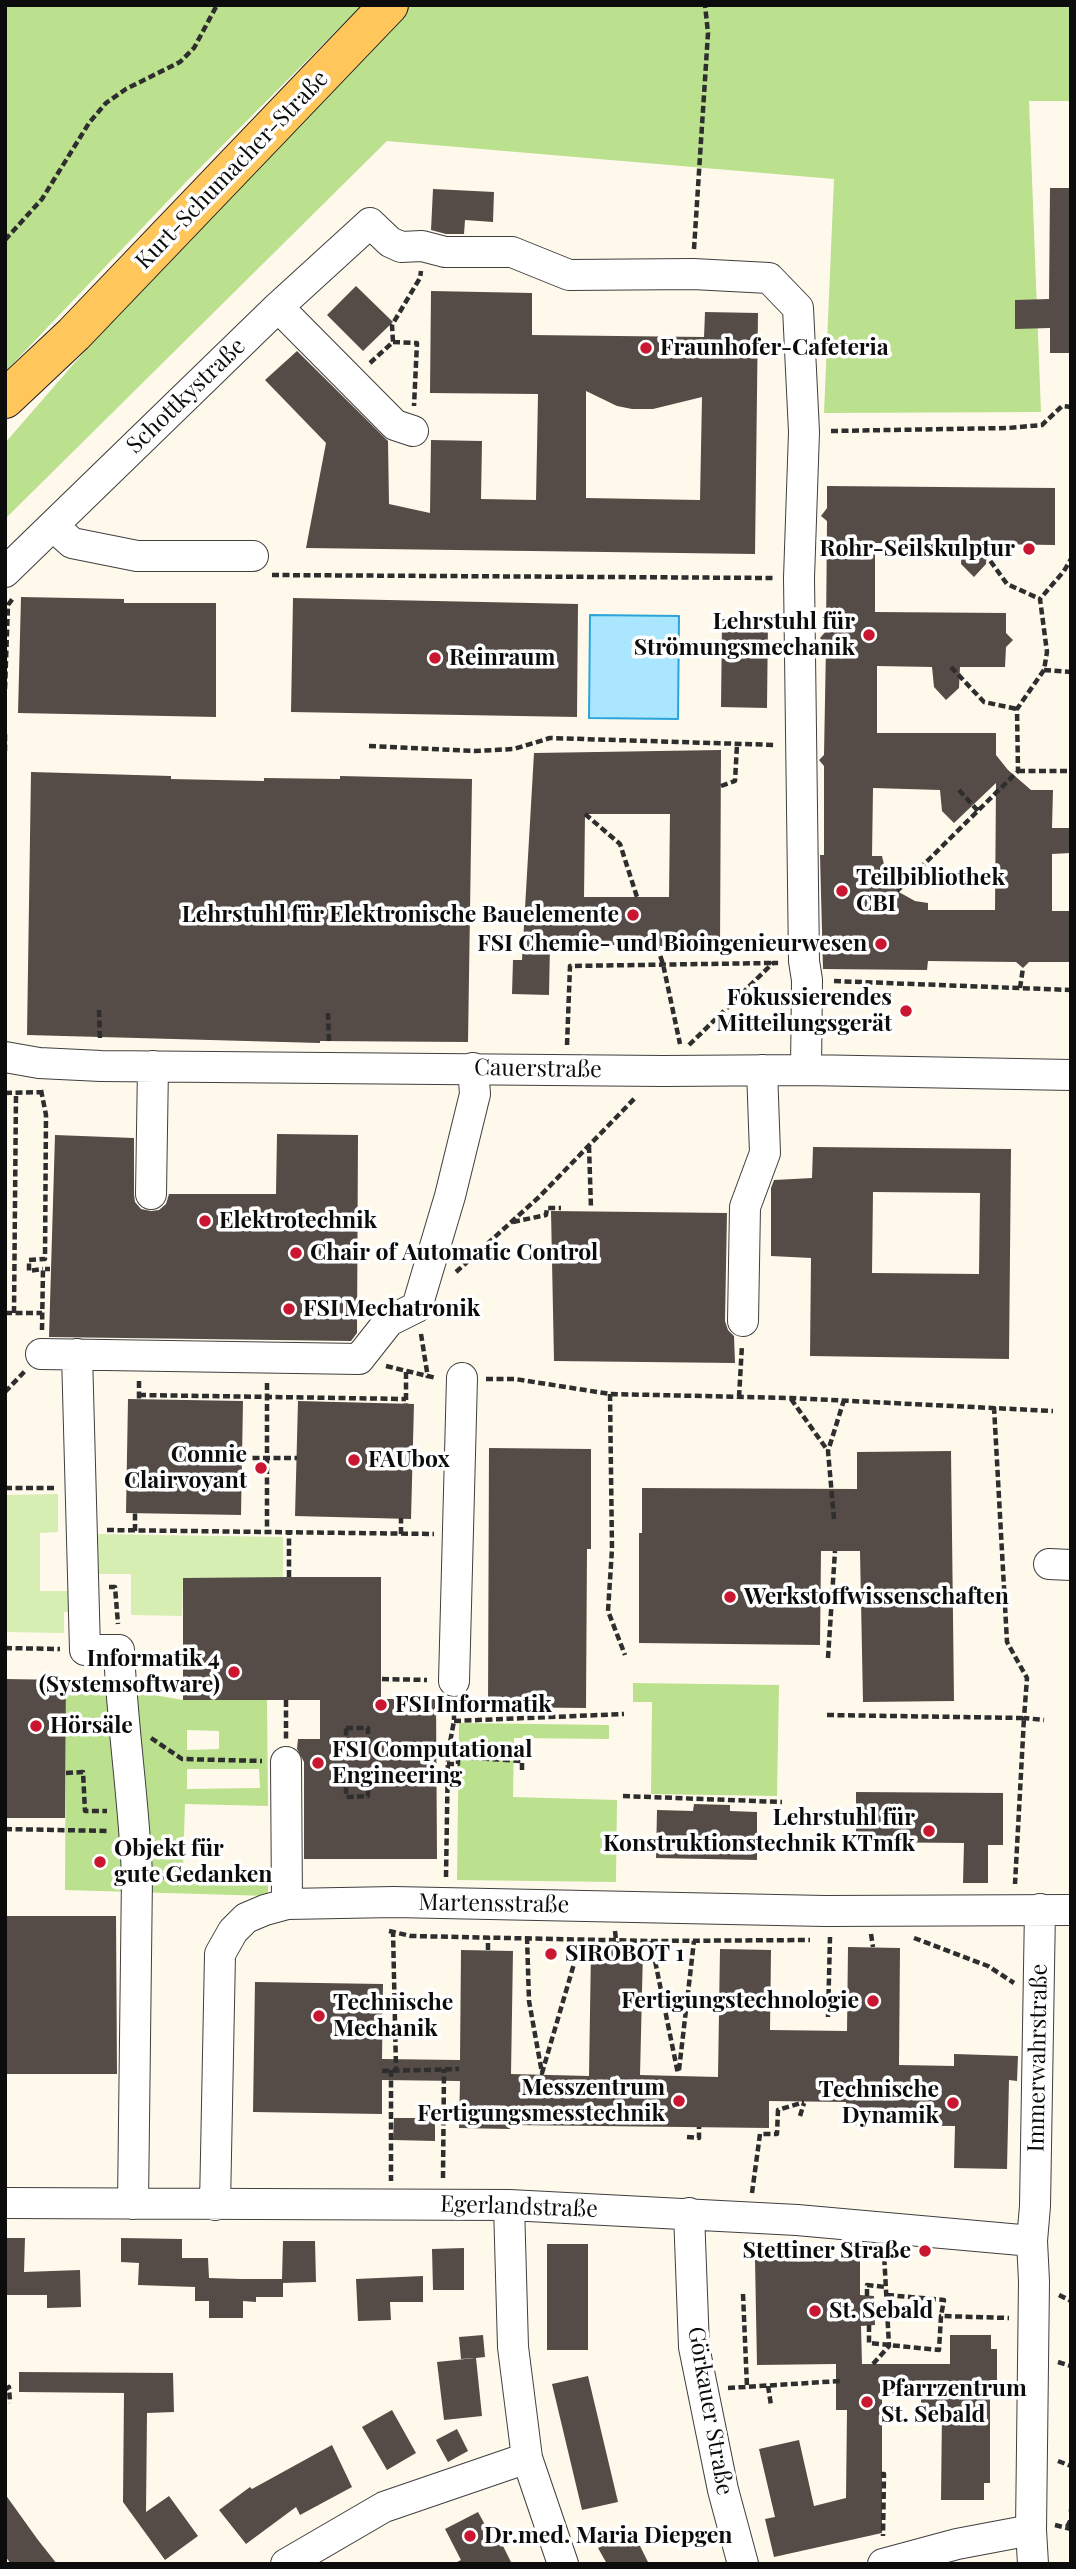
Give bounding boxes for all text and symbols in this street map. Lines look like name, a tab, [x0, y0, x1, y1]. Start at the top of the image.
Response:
street label: Kurt-Schumacher-Straße	[130, 65, 334, 275]
street label: Schottkystraße	[121, 332, 251, 460]
place label: Fraunhofer-Cafeteria	[660, 334, 889, 362]
marker: Fraunhofer-Cafeteria	[638, 340, 654, 356]
place label: Rohr-Seilskulptur	[820, 535, 1015, 563]
marker: Rohr-Seilskulptur	[1021, 541, 1037, 557]
place label: Lehrstuhl für Strömungsmechanik	[634, 608, 855, 662]
marker: Lehrstuhl für Strömungsmechanik	[861, 627, 877, 643]
place label: Reinraum	[449, 644, 555, 672]
marker: Reinraum	[427, 650, 443, 666]
place label: Teilbibliothek CBI	[856, 864, 1005, 918]
marker: Teilbibliothek CBI	[834, 883, 850, 899]
place label: Lehrstuhl für Elektronische Bauelemente	[182, 901, 619, 929]
marker: Lehrstuhl für Elektronische Bauelemente	[625, 907, 641, 923]
place label: FSI Chemie- und Bioingenieurwesen	[477, 930, 867, 958]
marker: FSI Chemie- und Bioingenieurwesen	[873, 936, 889, 952]
place label: Fokussierendes Mitteilungsgerät	[716, 984, 892, 1038]
marker: Fokussierendes Mitteilungsgerät	[898, 1003, 914, 1019]
street label: Cauerstraße	[474, 1054, 602, 1084]
place label: Elektrotechnik	[219, 1207, 377, 1235]
marker: Elektrotechnik	[197, 1213, 213, 1229]
place label: Chair of Automatic Control	[310, 1239, 598, 1267]
marker: Chair of Automatic Control	[288, 1245, 304, 1261]
place label: FSI Mechatronik	[303, 1295, 480, 1323]
marker: FSI Mechatronik	[281, 1301, 297, 1317]
place label: Connie Clairvoyant	[124, 1441, 247, 1495]
place label: FAUbox	[368, 1446, 450, 1474]
marker: FAUbox	[346, 1452, 362, 1468]
marker: Connie Clairvoyant	[253, 1460, 269, 1476]
place label: Werkstoffwissenschaften	[744, 1583, 1009, 1611]
marker: Werkstoffwissenschaften	[722, 1589, 738, 1605]
place label: Informatik 4 (Systemsoftware)	[39, 1645, 220, 1699]
marker: Informatik 4 (Systemsoftware)	[226, 1664, 242, 1680]
place label: FSI Informatik	[395, 1691, 552, 1719]
marker: FSI Informatik	[373, 1697, 389, 1713]
place label: Hörsäle	[50, 1712, 133, 1740]
marker: Hörsäle	[28, 1718, 44, 1734]
place label: FSI Computational Engineering	[332, 1736, 532, 1790]
marker: FSI Computational Engineering	[310, 1755, 326, 1771]
place label: Lehrstuhl für Konstruktionstechnik KTmfk	[603, 1804, 915, 1858]
marker: Lehrstuhl für Konstruktionstechnik KTmfk	[921, 1823, 937, 1839]
place label: Objekt für gute Gedanken	[114, 1835, 272, 1889]
marker: Objekt für gute Gedanken	[92, 1854, 108, 1870]
street label: Martensstraße	[418, 1889, 570, 1919]
place label: SIROBOT 1	[565, 1940, 684, 1968]
marker: SIROBOT 1	[543, 1946, 559, 1962]
street label: Immerwahrstraße	[1023, 1964, 1053, 2152]
place label: Fertigungstechnologie	[621, 1987, 859, 2015]
place label: Technische Mechanik	[333, 1989, 453, 2043]
marker: Fertigungstechnologie	[865, 1993, 881, 2009]
marker: Technische Mechanik	[311, 2008, 327, 2024]
place label: Messzentrum Fertigungsmesstechnik	[417, 2074, 665, 2128]
place label: Technische Dynamik	[819, 2076, 939, 2130]
marker: Messzentrum Fertigungsmesstechnik	[671, 2093, 687, 2109]
marker: Technische Dynamik	[945, 2095, 961, 2111]
street label: Egerlandstraße	[440, 2190, 598, 2224]
place label: Stettiner Straße	[743, 2237, 911, 2265]
marker: Stettiner Straße	[917, 2243, 933, 2259]
place label: St. Sebald	[829, 2297, 933, 2325]
marker: St. Sebald	[807, 2303, 823, 2319]
street label: Görkauer Straße	[682, 2325, 738, 2497]
place label: Pfarrzentrum St. Sebald	[881, 2375, 1027, 2429]
marker: Pfarrzentrum St. Sebald	[859, 2394, 875, 2410]
place label: Dr.med. Maria Diepgen	[484, 2522, 732, 2550]
marker: Dr.med. Maria Diepgen	[462, 2528, 478, 2544]

